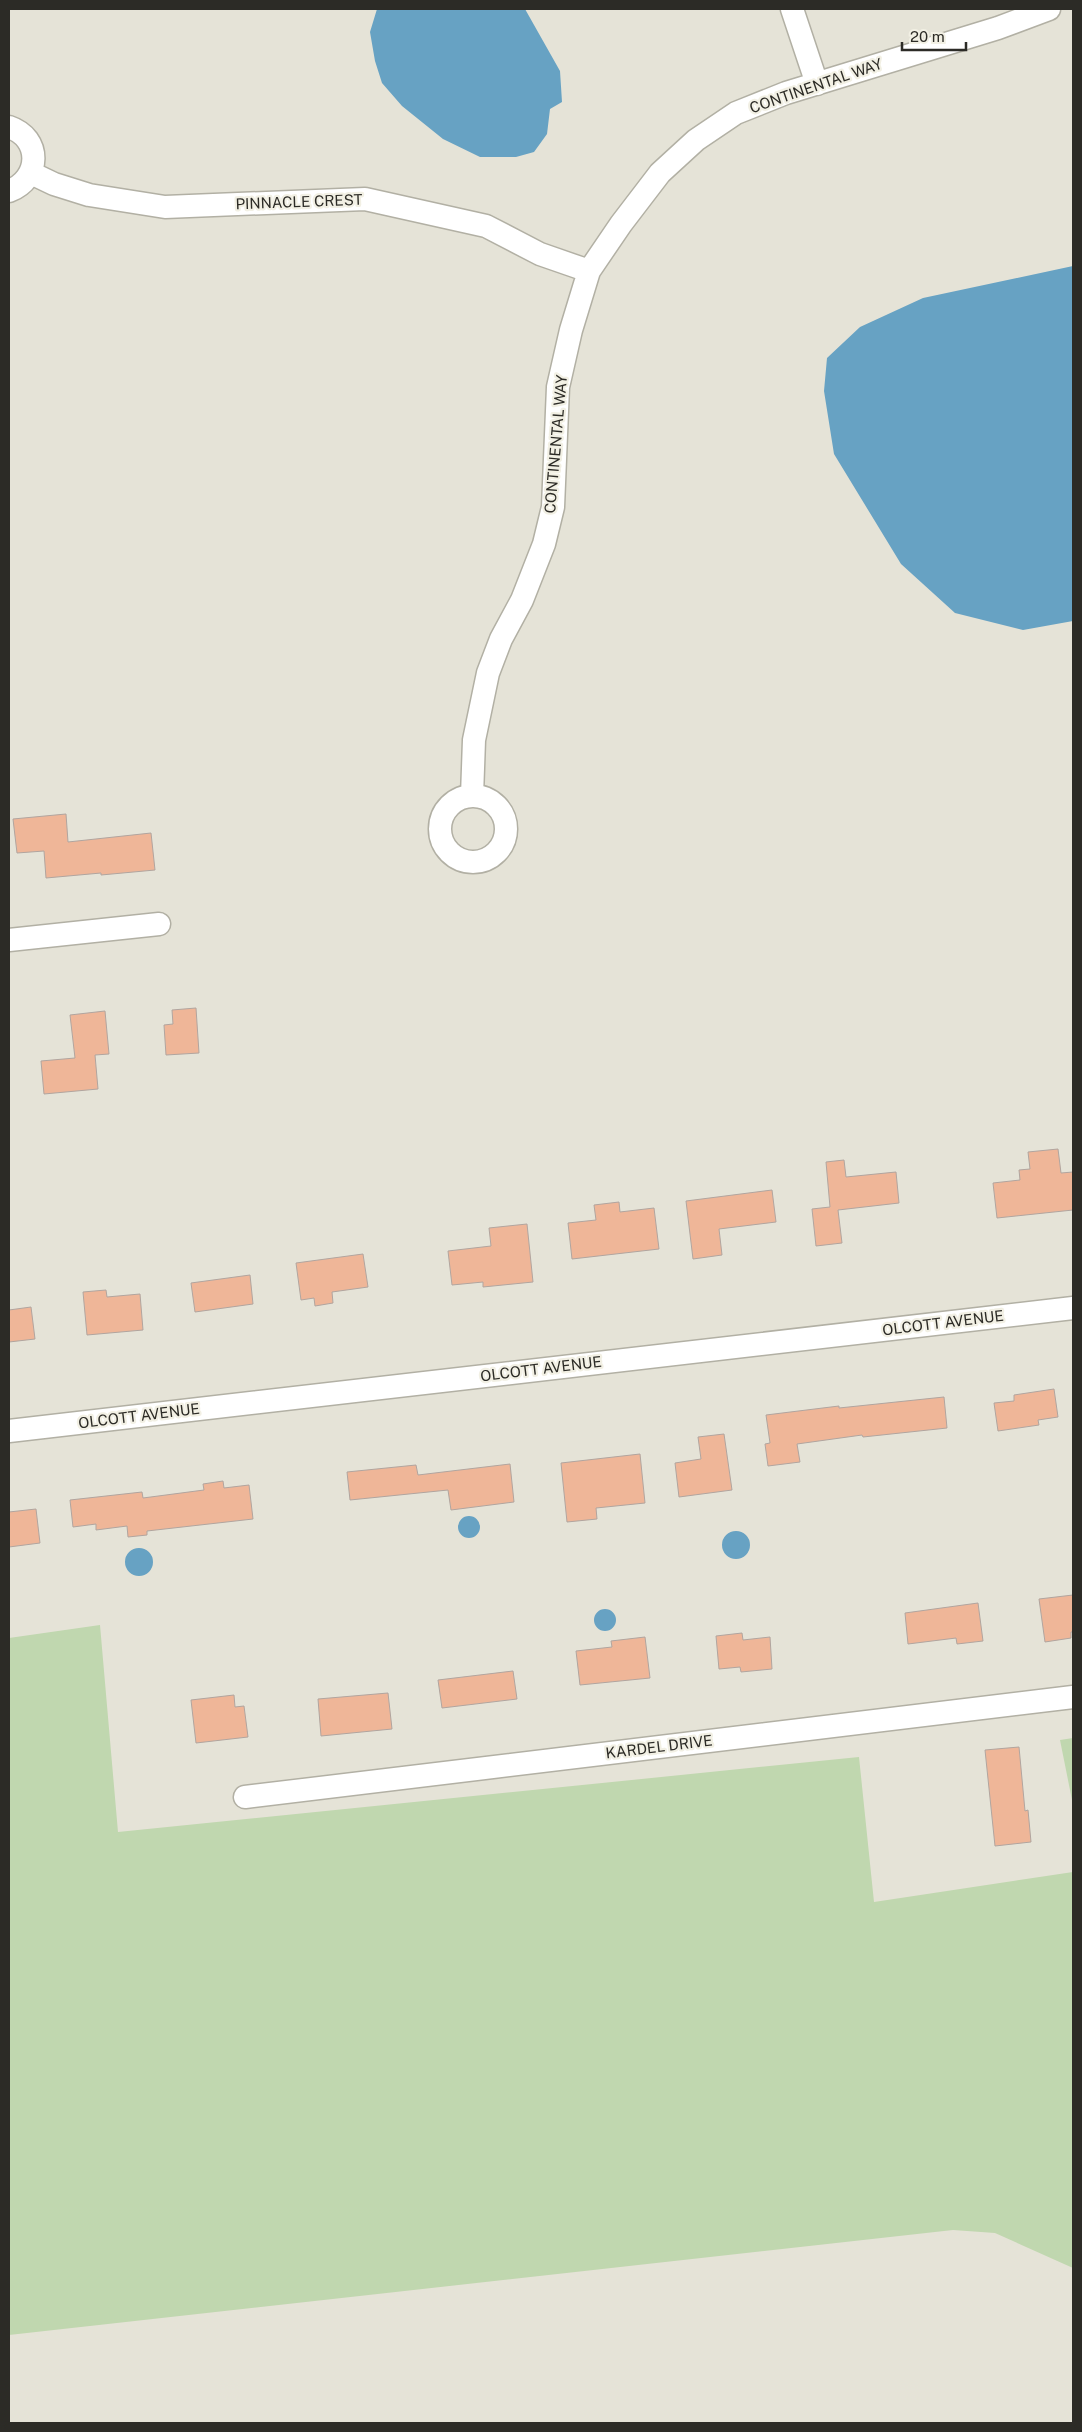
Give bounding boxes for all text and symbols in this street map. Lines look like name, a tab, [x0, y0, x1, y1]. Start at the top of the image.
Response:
scale bar	[902, 20, 966, 52]
text: 20 m	[910, 28, 945, 45]
street label: CONTINENTAL WAY	[747, 55, 884, 116]
street label: PINNACLE CREST	[235, 191, 363, 212]
street label: CONTINENTAL WAY	[541, 374, 570, 514]
street label: OLCOTT AVENUE	[881, 1307, 1005, 1338]
street label: OLCOTT AVENUE	[479, 1353, 603, 1384]
street label: OLCOTT AVENUE	[77, 1400, 201, 1431]
street label: KARDEL DRIVE	[605, 1732, 713, 1761]

